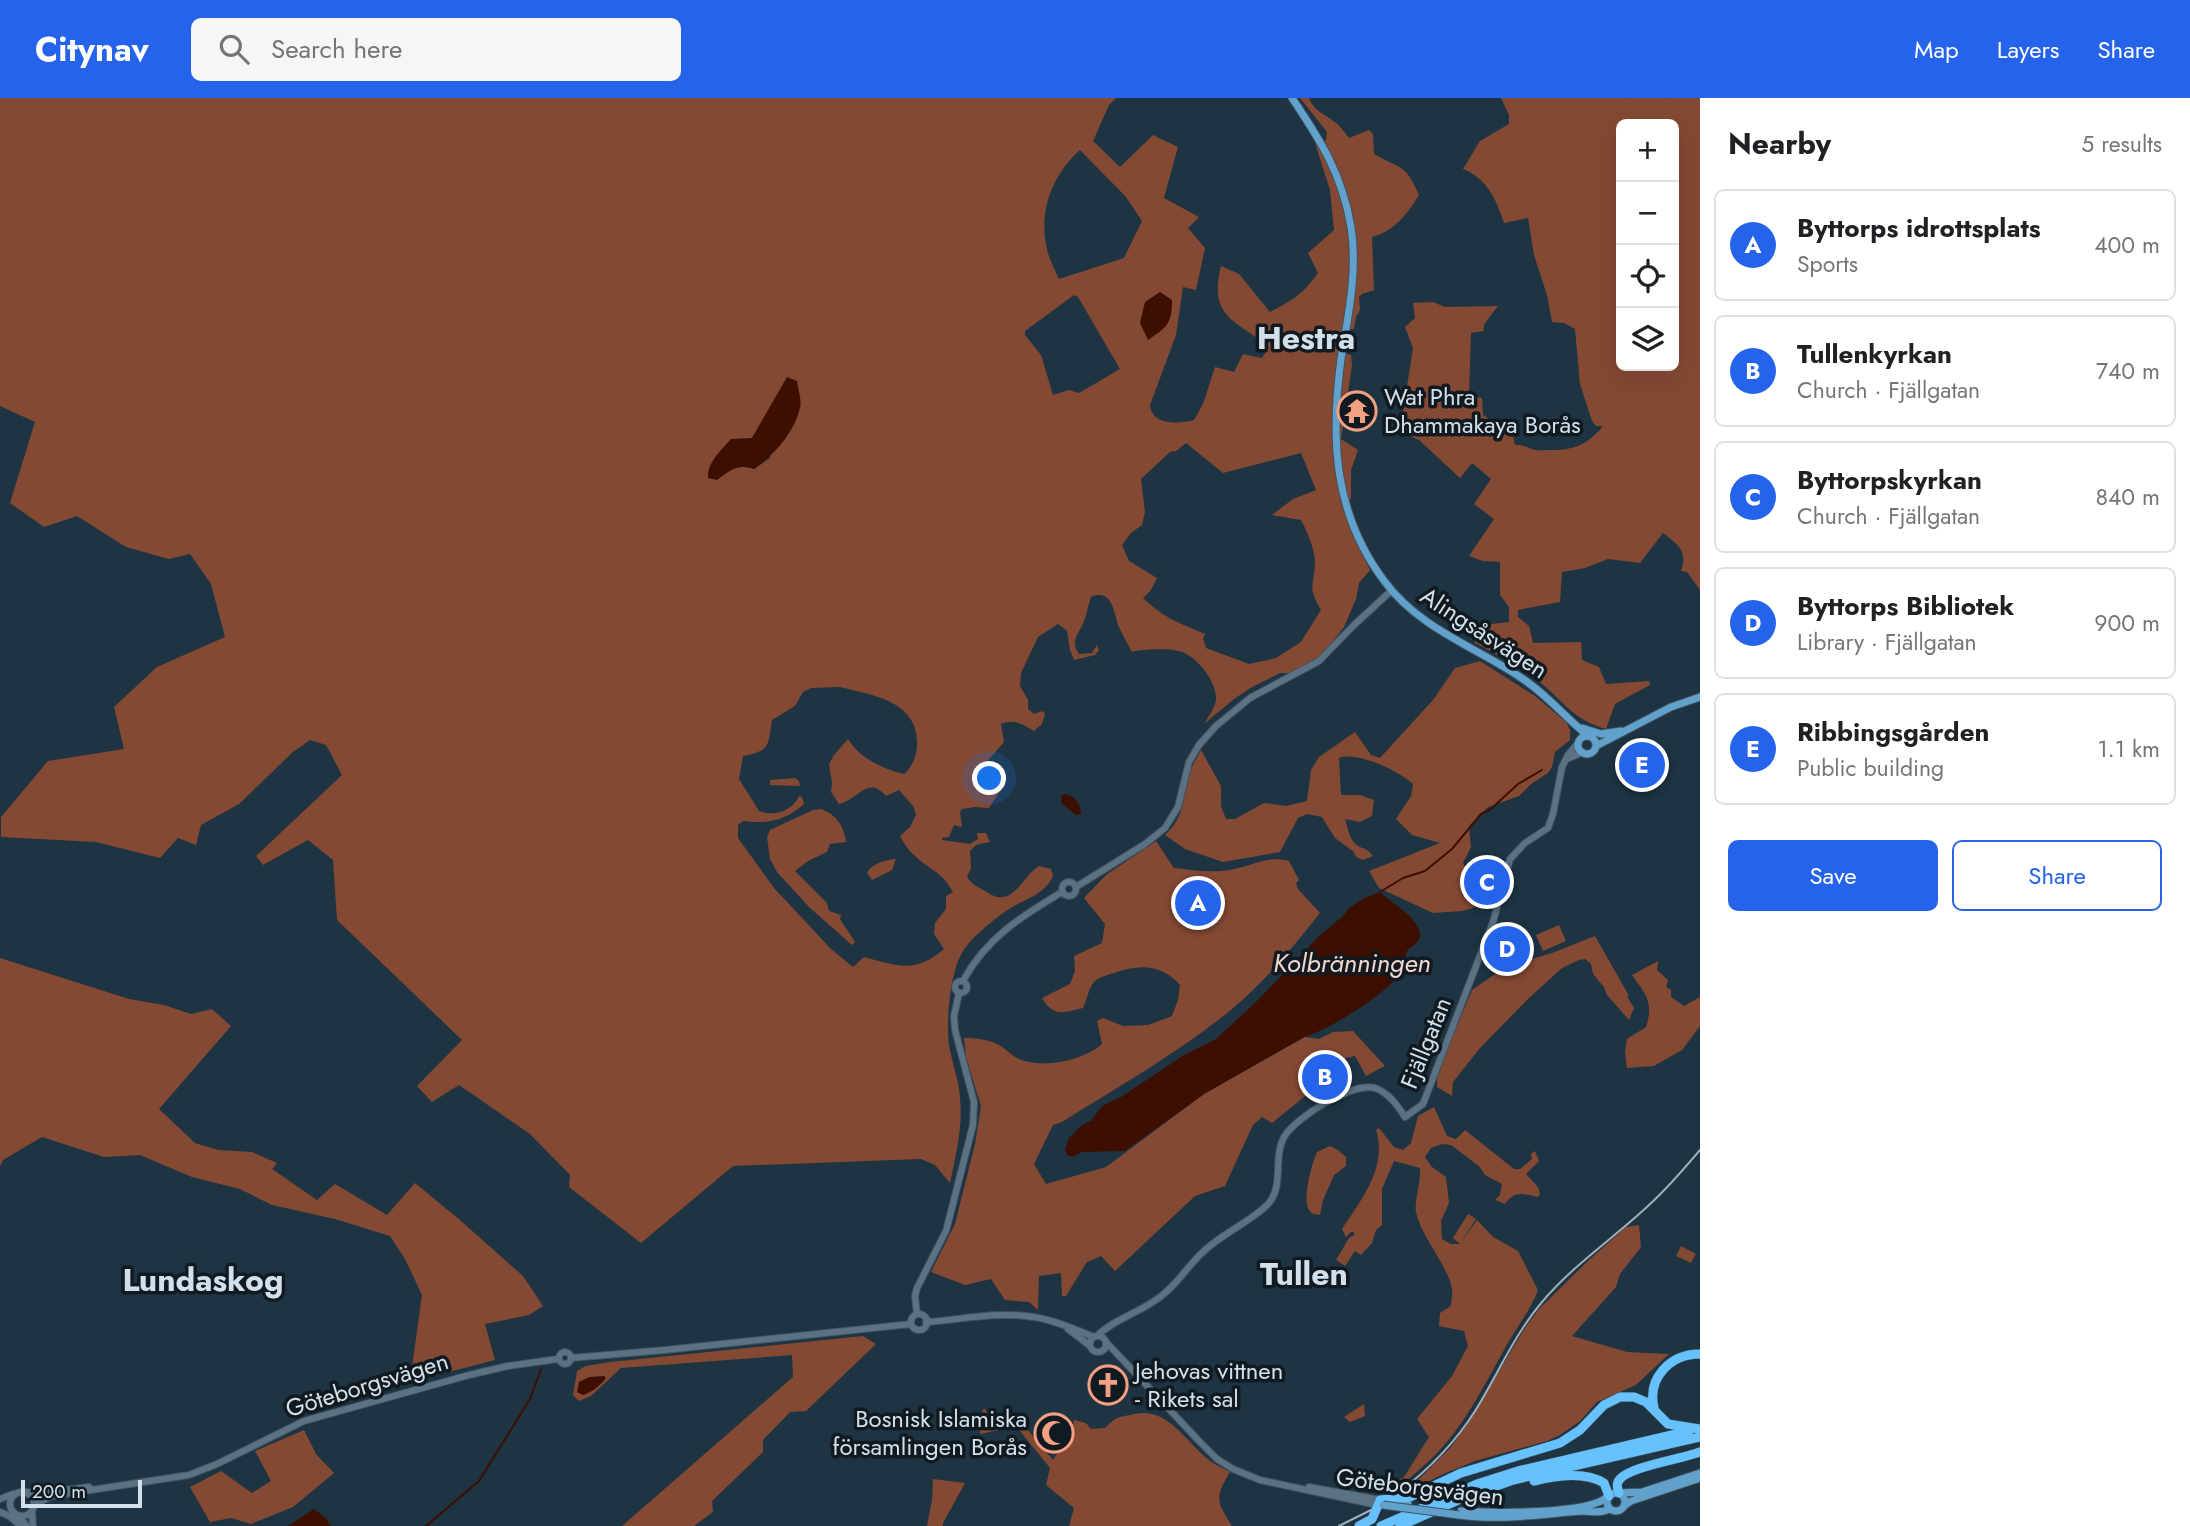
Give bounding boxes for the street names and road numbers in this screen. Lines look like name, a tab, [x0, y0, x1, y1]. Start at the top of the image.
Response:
street label: Alingsåsvägen	[1414, 578, 1555, 687]
street label: Fjällgatan	[1391, 992, 1460, 1094]
street label: Göteborgsvägen	[281, 1343, 453, 1426]
street label: Göteborgsvägen	[1334, 1459, 1506, 1514]

